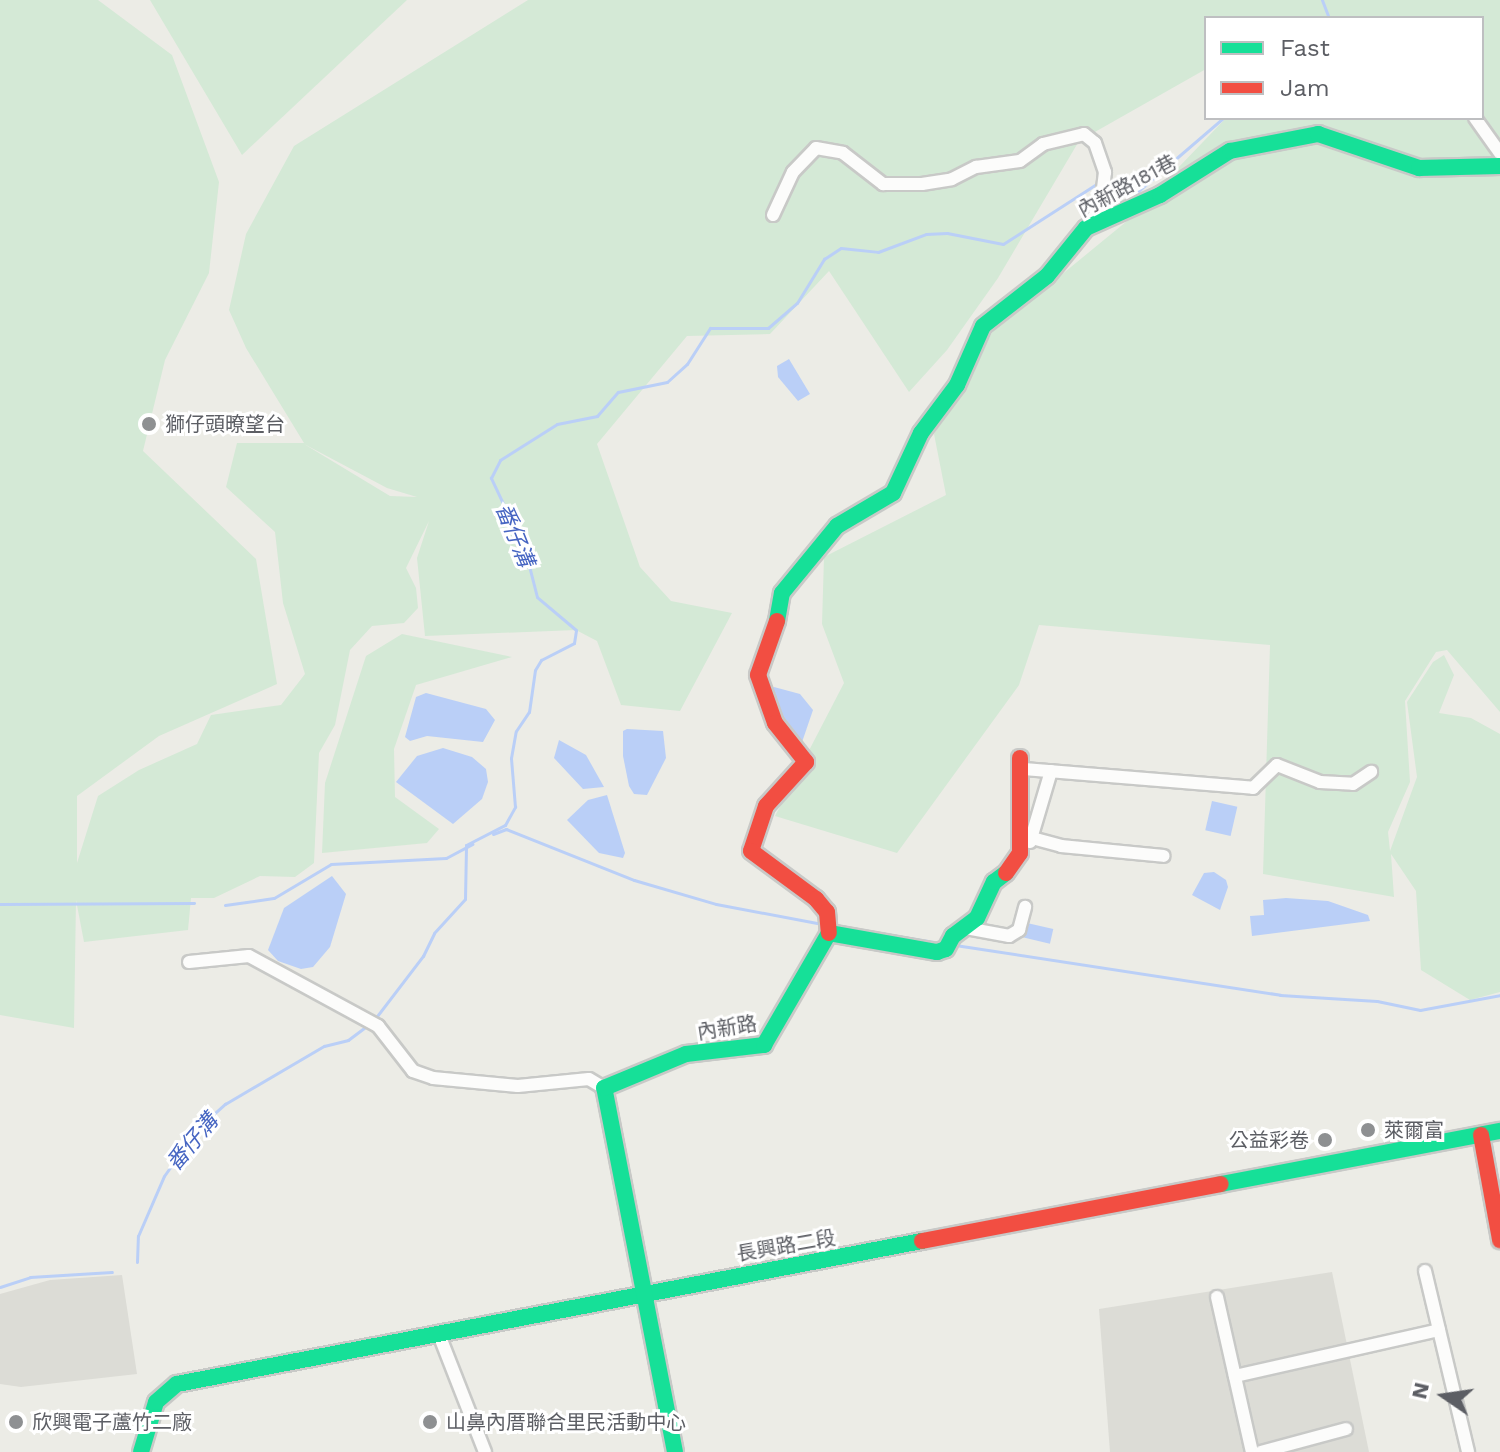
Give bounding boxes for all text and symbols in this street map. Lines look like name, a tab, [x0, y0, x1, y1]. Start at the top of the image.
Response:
legend	[1204, 16, 1484, 120]
text: Fast	[1280, 34, 1330, 62]
text: Jam	[1280, 74, 1330, 102]
street label: 內新路181巷	[1074, 150, 1180, 222]
place label: 獅仔頭暸望台	[165, 412, 285, 436]
marker: 獅仔頭暸望台	[140, 415, 158, 433]
water label: 番仔溝	[490, 499, 540, 571]
street label: 內新路	[695, 1011, 759, 1045]
water label: 番仔溝	[161, 1108, 223, 1176]
place label: 萊爾富	[1384, 1118, 1444, 1142]
marker: 萊爾富	[1359, 1121, 1377, 1139]
place label: 公益彩卷	[1229, 1128, 1309, 1152]
marker: 公益彩卷	[1316, 1131, 1334, 1149]
street label: 長興路二段	[735, 1225, 837, 1267]
north arrow	[1404, 1356, 1484, 1436]
text: N	[1406, 1380, 1434, 1401]
place label: 欣興電子蘆竹二廠	[32, 1410, 192, 1434]
place label: 山鼻內厝聯合里民活動中心	[446, 1410, 686, 1434]
marker: 欣興電子蘆竹二廠	[7, 1413, 25, 1431]
marker: 山鼻內厝聯合里民活動中心	[421, 1413, 439, 1431]

